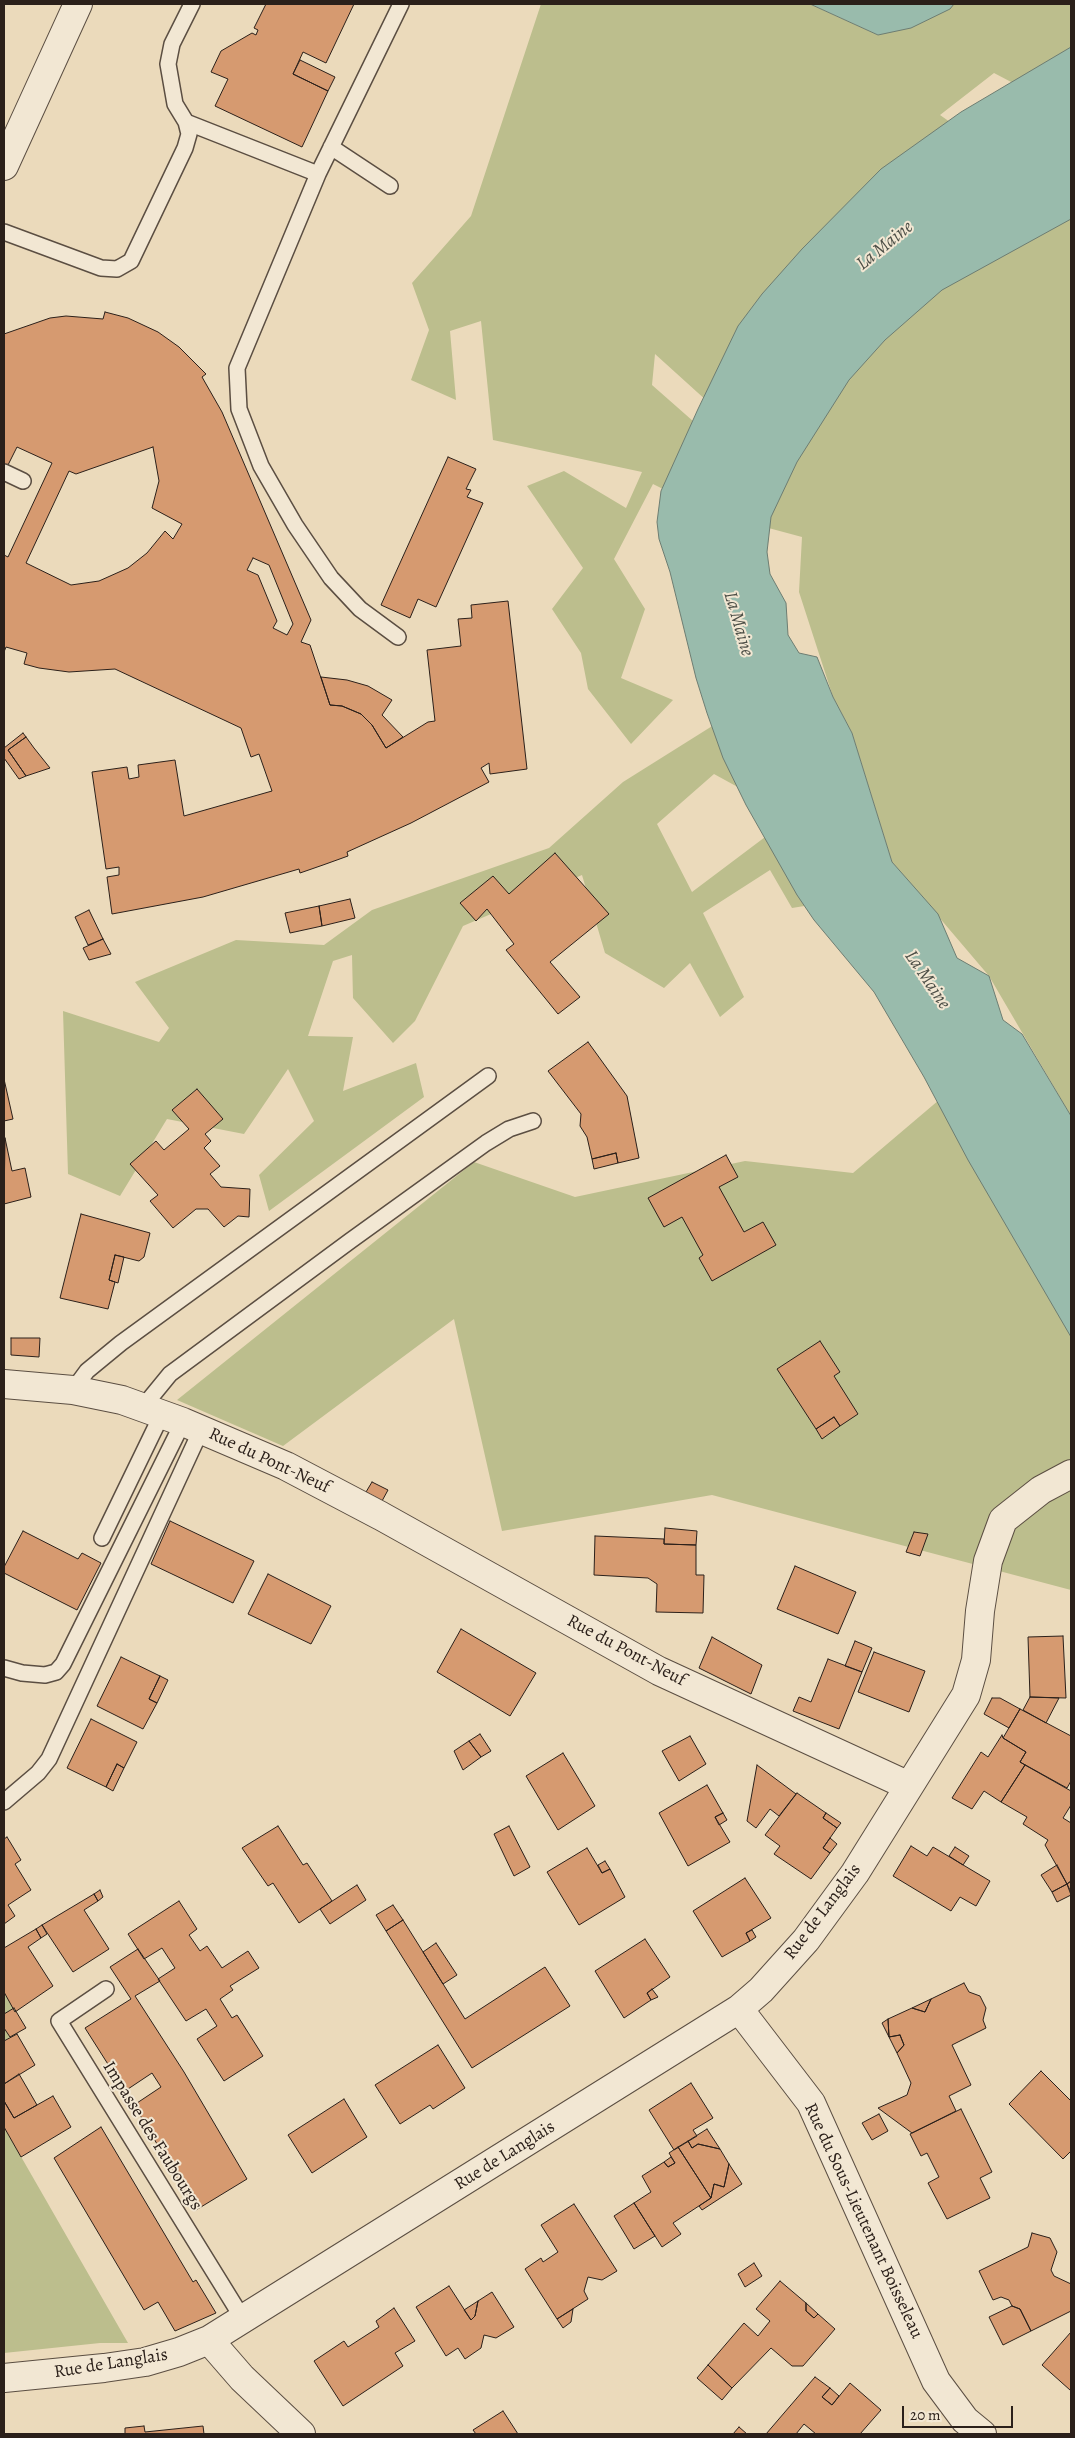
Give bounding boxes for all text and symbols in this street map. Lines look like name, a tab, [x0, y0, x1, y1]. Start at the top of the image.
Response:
water label: La Maine	[852, 216, 918, 276]
water label: La Maine	[718, 589, 758, 659]
water label: La Maine	[899, 946, 955, 1014]
street label: Rue du Pont-Neuf	[205, 1423, 333, 1499]
street label: Rue du Pont-Neuf	[563, 1611, 689, 1691]
street label: Rue de Langlais	[780, 1860, 866, 1964]
street label: Impasse des Faubourgs	[97, 2058, 207, 2214]
street label: Rue du Sous-Lieutenant Boisseleau	[799, 2100, 927, 2342]
street label: Rue de Langlais	[451, 2116, 559, 2196]
street label: Rue de Langlais	[53, 2344, 169, 2384]
scale bar	[905, 2396, 1016, 2428]
text: 20 m	[910, 2405, 941, 2425]

